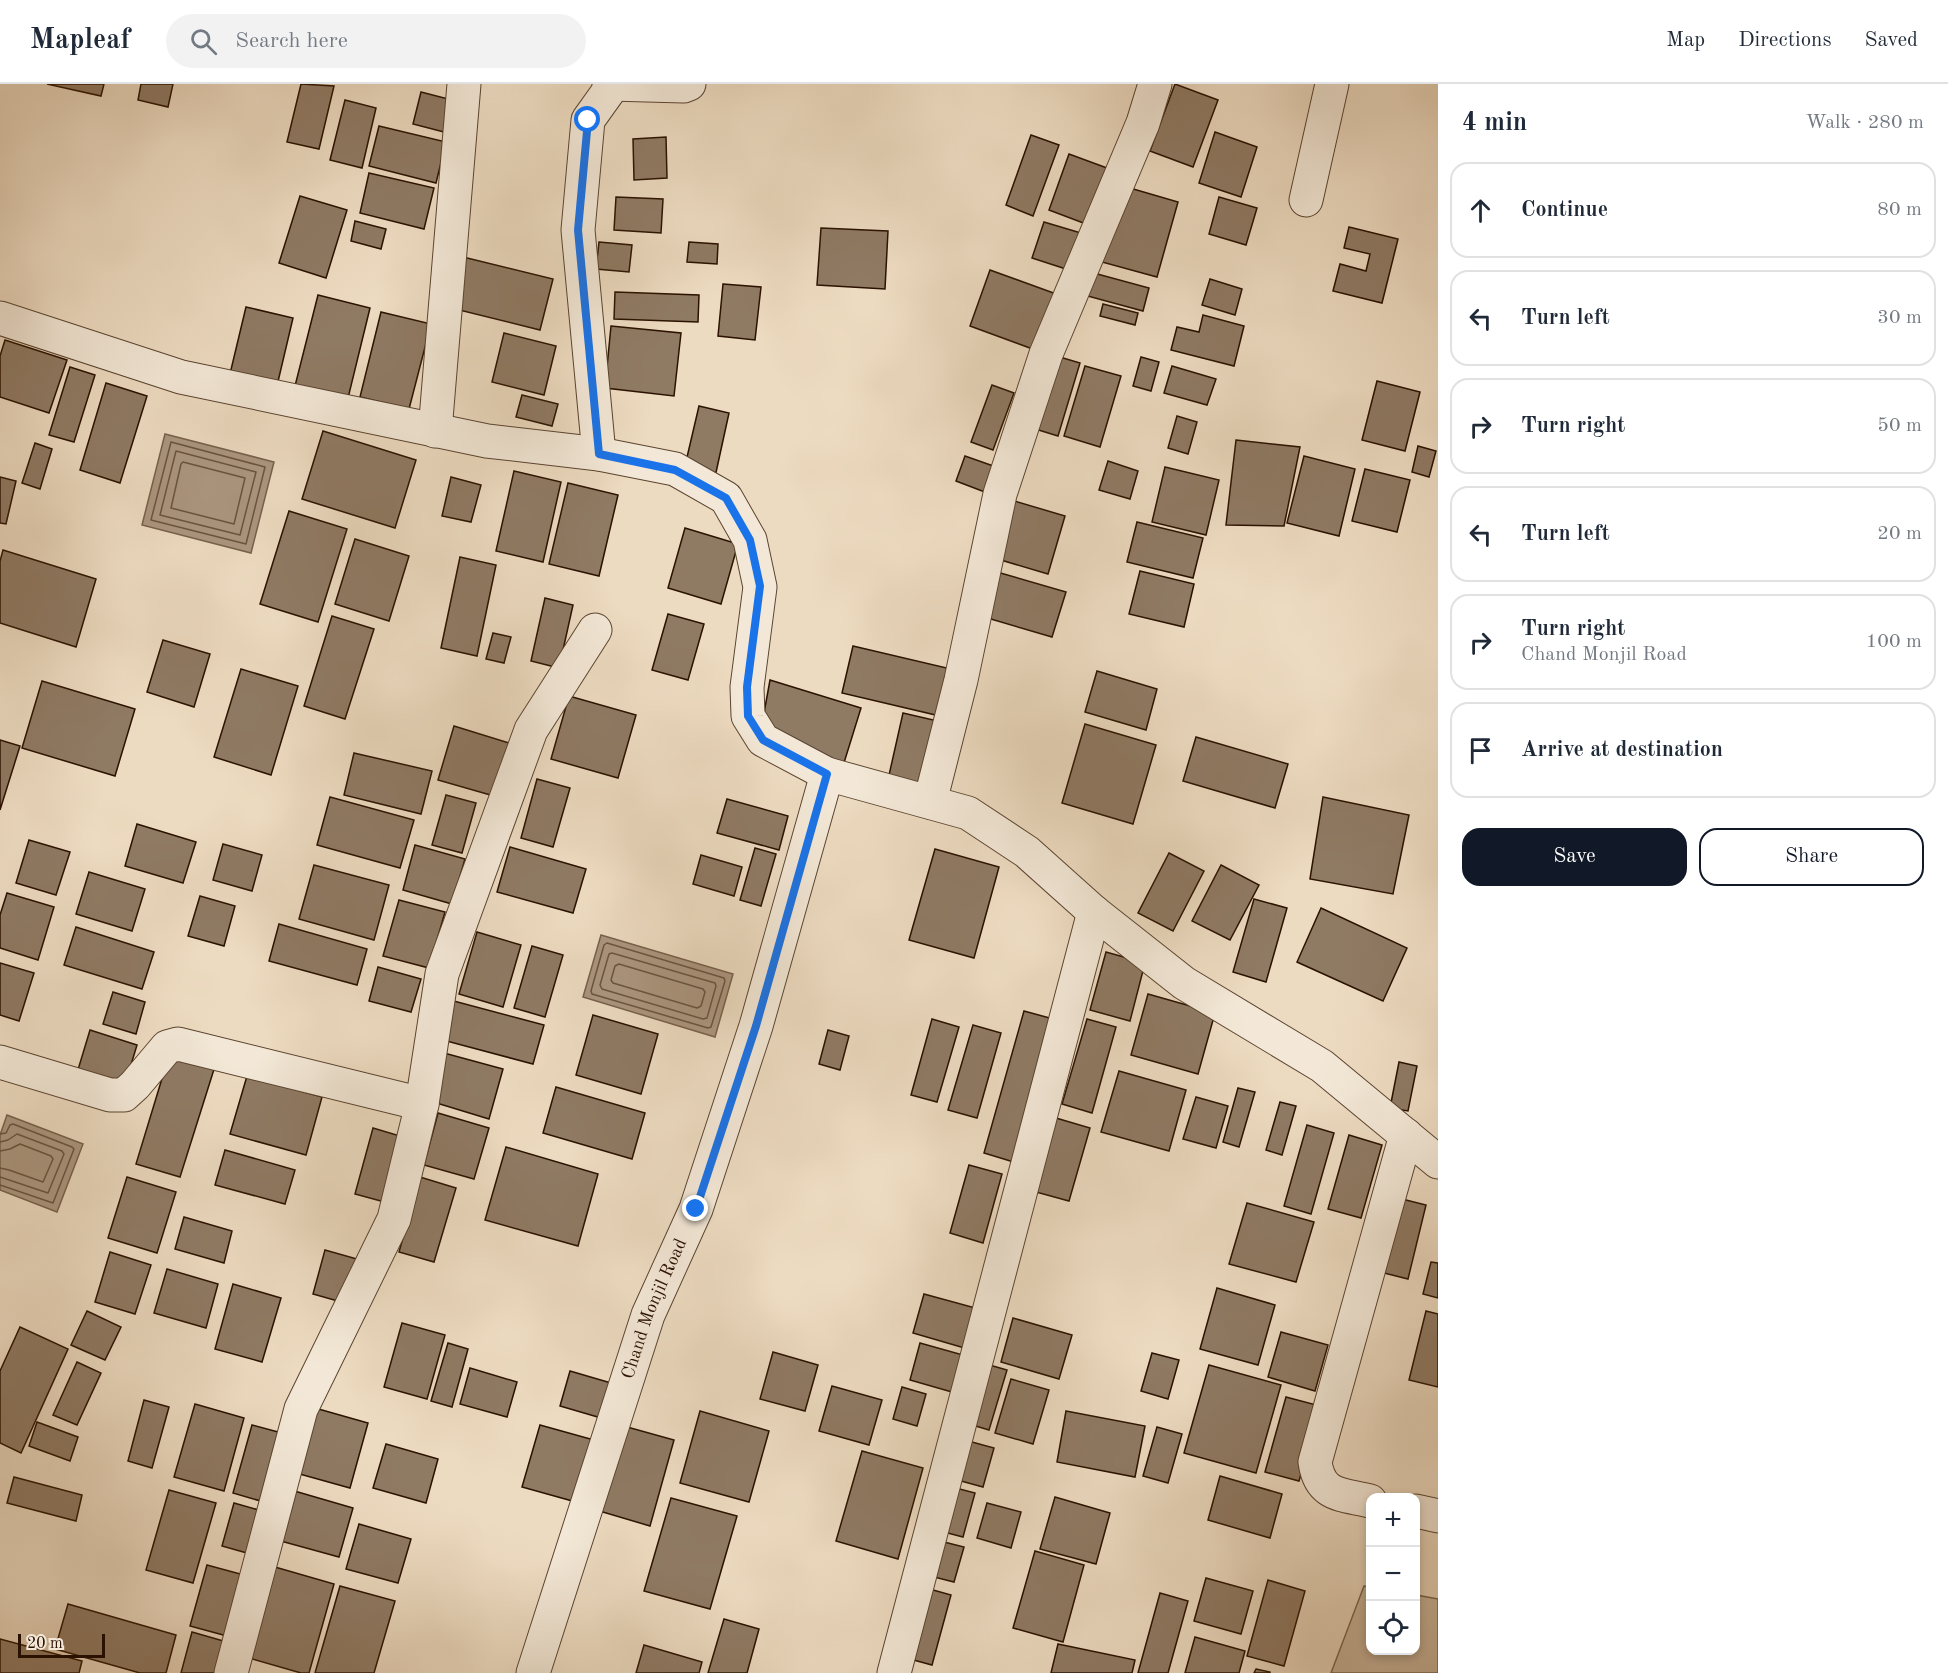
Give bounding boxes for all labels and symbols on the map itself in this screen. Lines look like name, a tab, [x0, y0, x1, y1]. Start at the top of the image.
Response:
route start	[574, 106, 600, 132]
route end	[682, 1195, 708, 1221]
street label: Chand Monjil Road	[619, 1236, 690, 1381]
scale bar	[18, 1631, 105, 1658]

